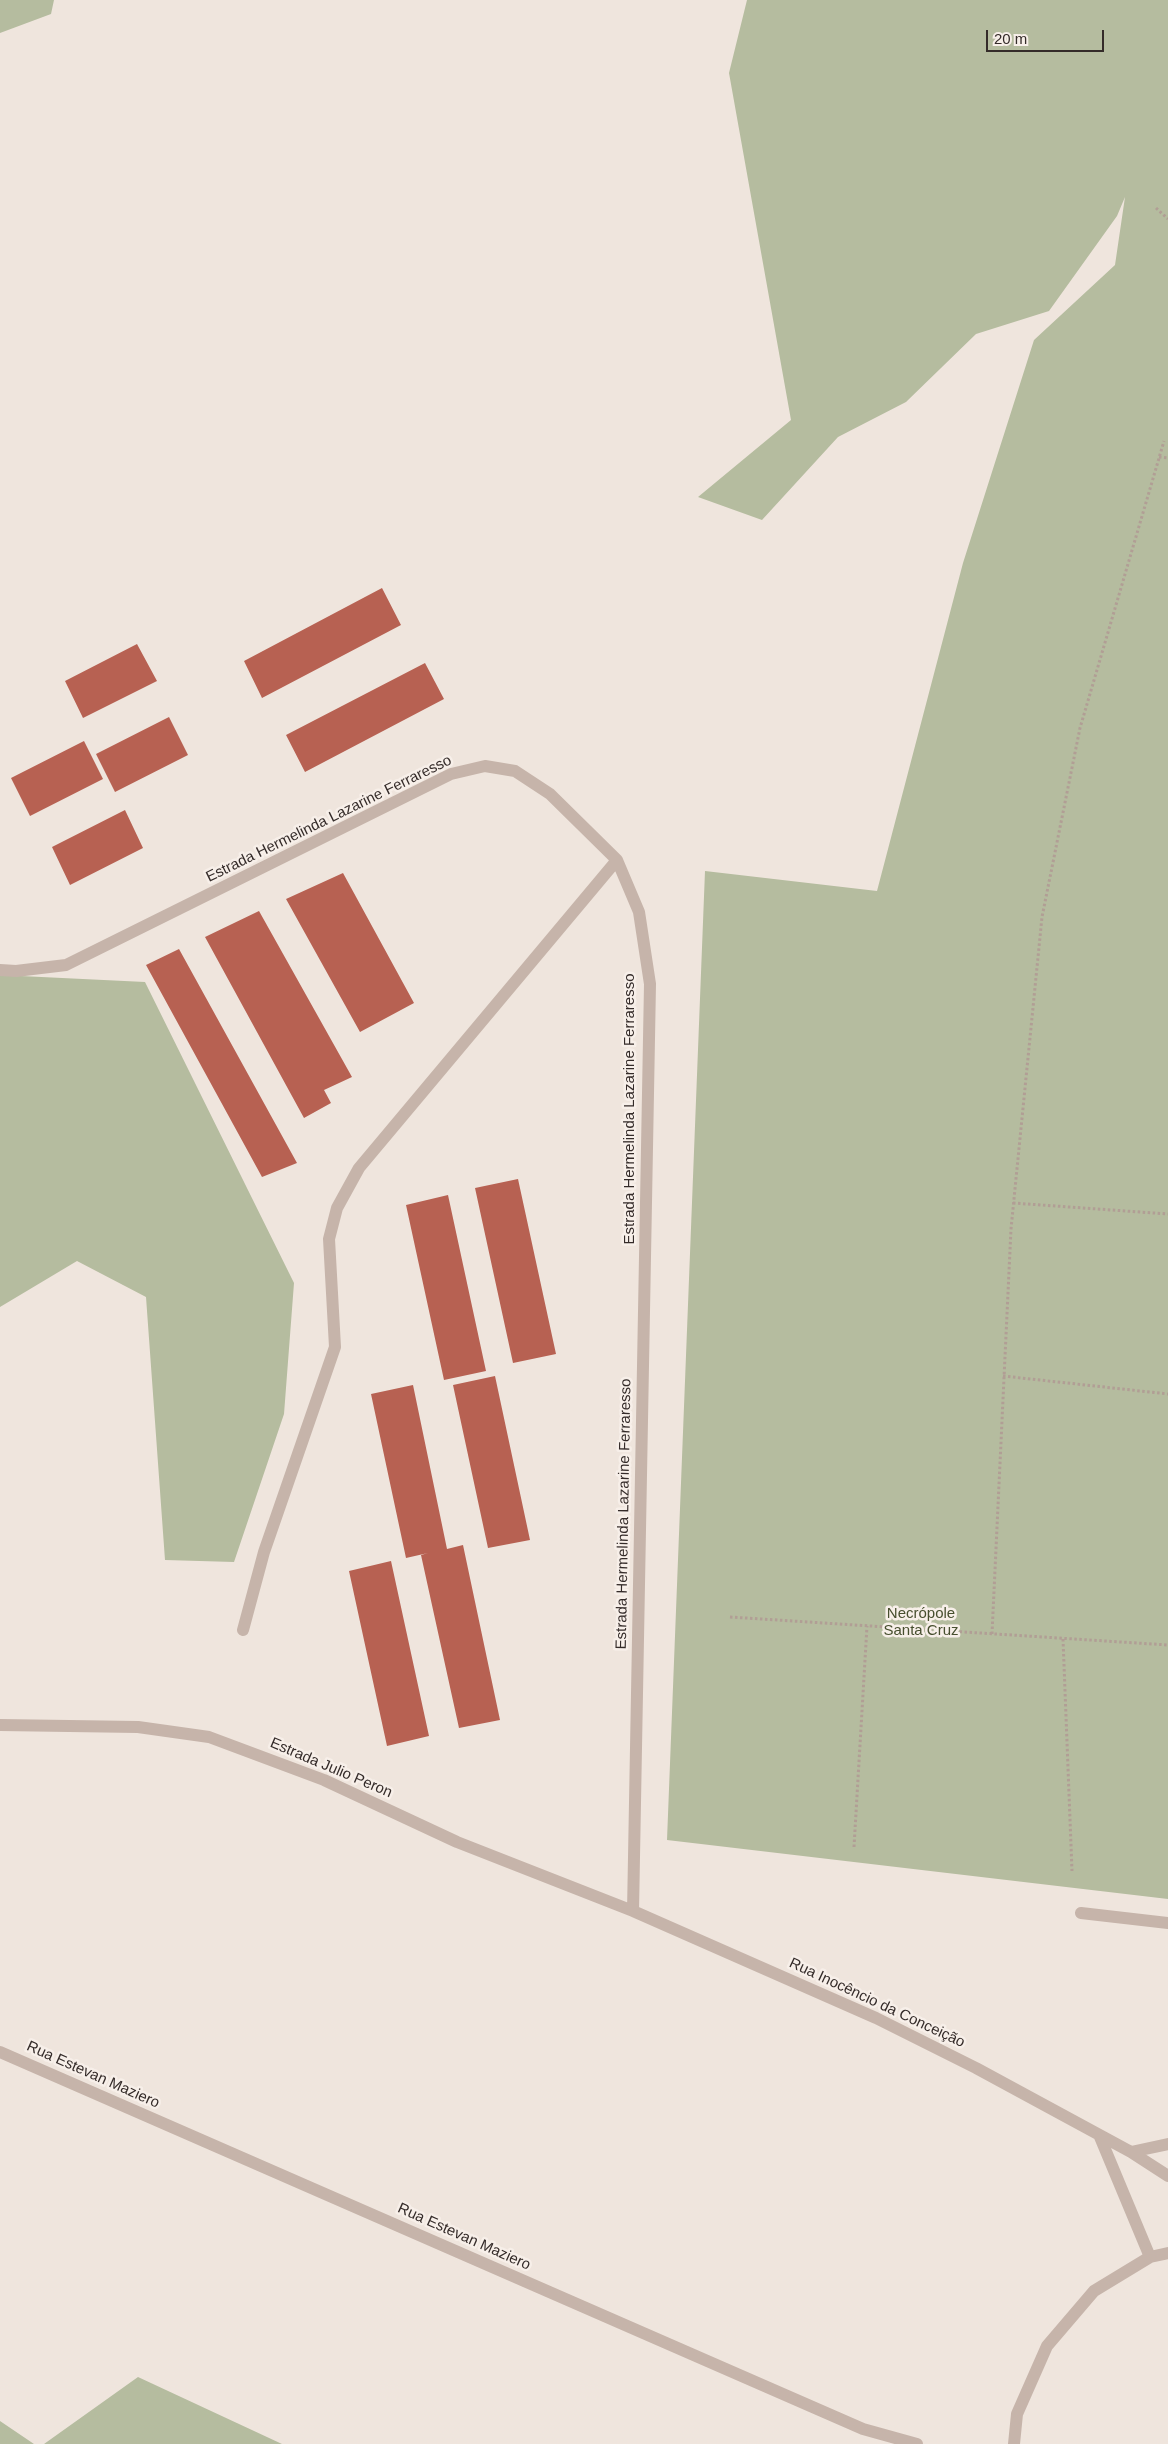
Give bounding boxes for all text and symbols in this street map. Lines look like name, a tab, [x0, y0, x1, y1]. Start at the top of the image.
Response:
scale bar	[988, 20, 1106, 52]
text: 20 m	[994, 30, 1027, 47]
street label: Estrada Hermelinda Lazarine Ferraresso	[203, 752, 455, 886]
street label: Estrada Hermelinda Lazarine Ferraresso	[621, 974, 639, 1244]
street label: Estrada Hermelinda Lazarine Ferraresso	[613, 1378, 635, 1650]
park label: Necrópole Santa Cruz	[883, 1605, 959, 1640]
street label: Estrada Julio Peron	[267, 1734, 395, 1802]
street label: Rua Inocêncio da Conceição	[786, 1954, 968, 2052]
street label: Rua Estevan Maziero	[24, 2038, 162, 2112]
street label: Rua Estevan Maziero	[395, 2200, 533, 2274]

